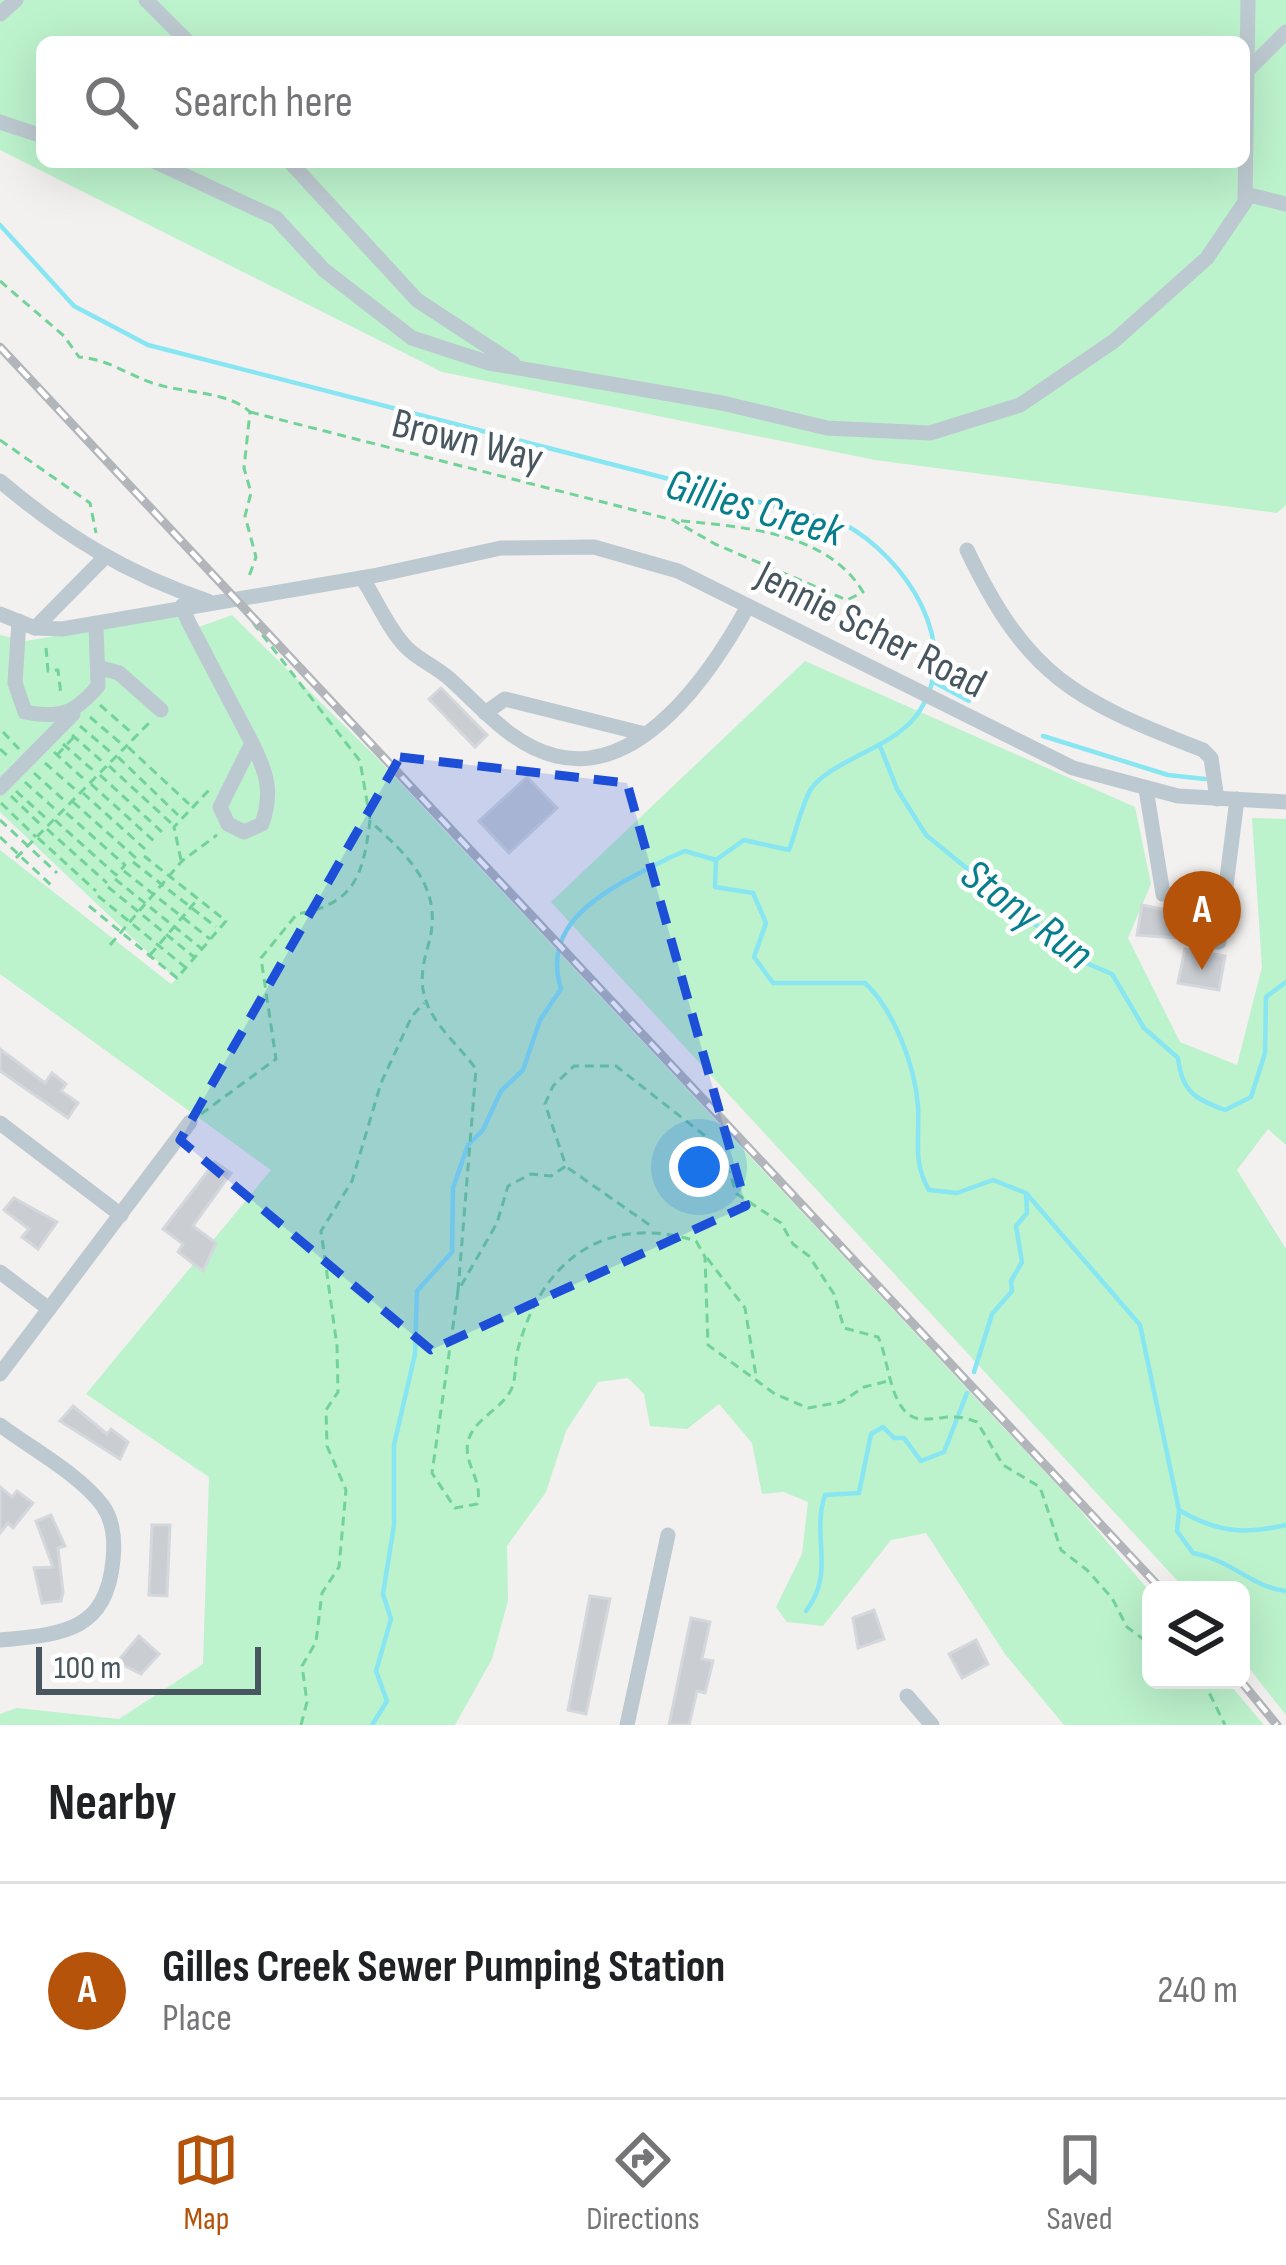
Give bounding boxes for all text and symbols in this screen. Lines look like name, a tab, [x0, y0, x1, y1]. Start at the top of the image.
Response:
search box	[36, 36, 1250, 168]
icon: search	[78, 69, 144, 135]
text: Search here	[174, 75, 353, 130]
street label: Brown Way	[387, 398, 548, 485]
water label: Gillies Creek	[660, 457, 850, 560]
street label: Jennie Scher Road	[746, 550, 994, 710]
water label: Stony Run	[950, 848, 1103, 982]
pin: A	[1163, 871, 1241, 970]
your location	[669, 1137, 729, 1197]
map controls	[1142, 1581, 1250, 1689]
button: layers	[1142, 1581, 1250, 1689]
scale bar	[36, 1641, 261, 1694]
text: 100 m	[54, 1648, 121, 1688]
text: Nearby	[48, 1773, 177, 1834]
text: Gilles Creek Sewer Pumping Station	[162, 1940, 725, 1995]
text: A	[78, 1967, 96, 2014]
text: 240 m	[1157, 1967, 1238, 2014]
text: Place	[162, 1995, 232, 2042]
tab: Map	[173, 2127, 239, 2239]
tab: Directions	[586, 2127, 700, 2239]
tab: Saved	[1046, 2127, 1113, 2239]

